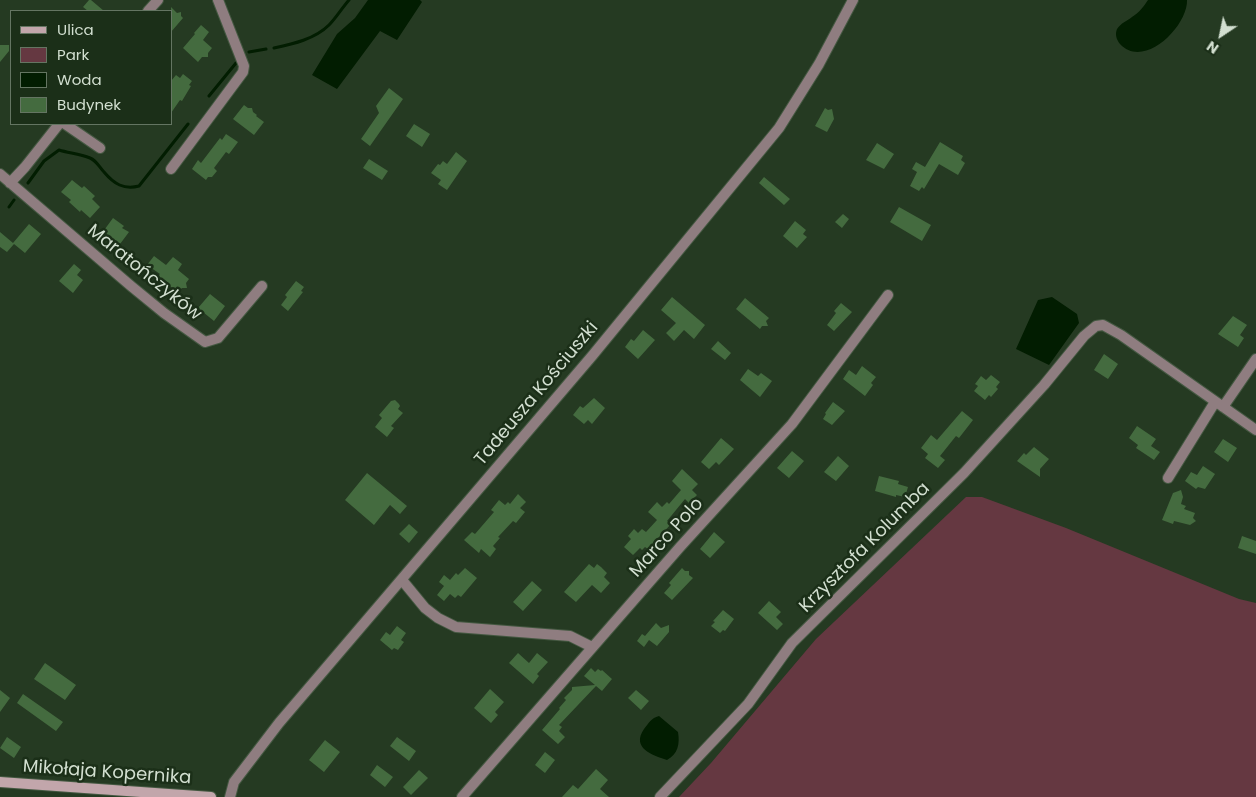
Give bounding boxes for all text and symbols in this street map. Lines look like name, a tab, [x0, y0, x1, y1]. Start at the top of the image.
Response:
legend	[10, 10, 172, 125]
north arrow	[1196, 10, 1246, 60]
text: Ulica	[57, 19, 94, 40]
text: N	[1203, 36, 1223, 59]
text: Park	[57, 44, 89, 65]
text: Woda	[57, 69, 102, 90]
text: Budynek	[57, 94, 121, 115]
street label: Maratończyków	[82, 220, 206, 326]
street label: Tadeusza Kościuszki	[470, 318, 604, 470]
street label: Krzysztofa Kolumba	[795, 478, 935, 618]
street label: Marco Polo	[626, 494, 708, 582]
street label: Mikołaja Kopernika	[22, 756, 192, 790]

